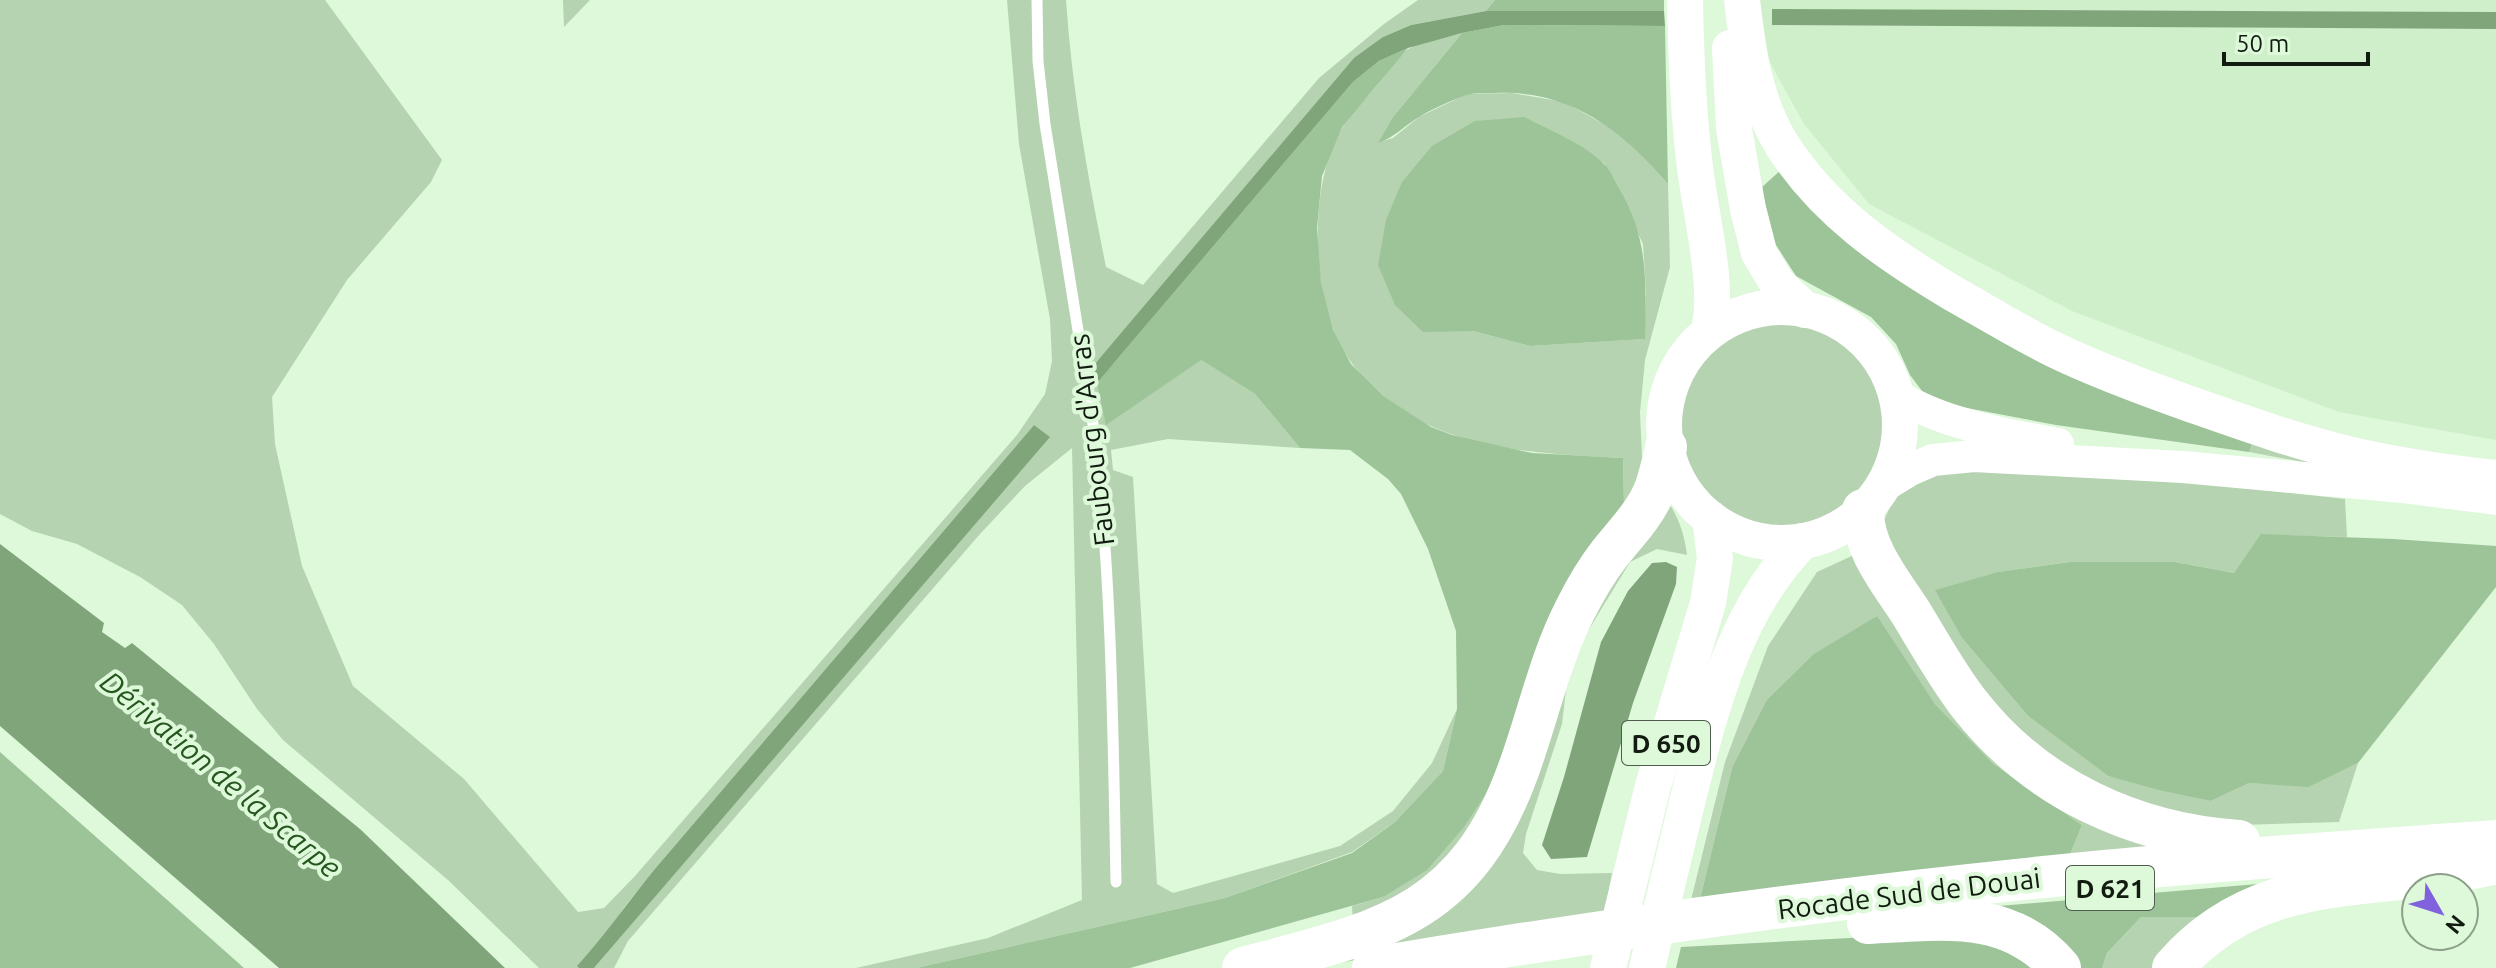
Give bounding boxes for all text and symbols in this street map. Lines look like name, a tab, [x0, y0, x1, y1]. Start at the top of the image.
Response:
scale bar	[2224, 16, 2368, 66]
text: 50 m	[2236, 30, 2289, 57]
street label: Faubourg d'Arras	[1063, 332, 1119, 548]
water label: Dérivation de la Scarpe	[94, 664, 348, 884]
road number: D 650	[1622, 721, 1710, 765]
street label: Rocade Sud de Douai	[1776, 862, 2042, 924]
road number: D 621	[2066, 866, 2154, 910]
north arrow	[2400, 872, 2480, 952]
text: N	[2441, 911, 2471, 939]

